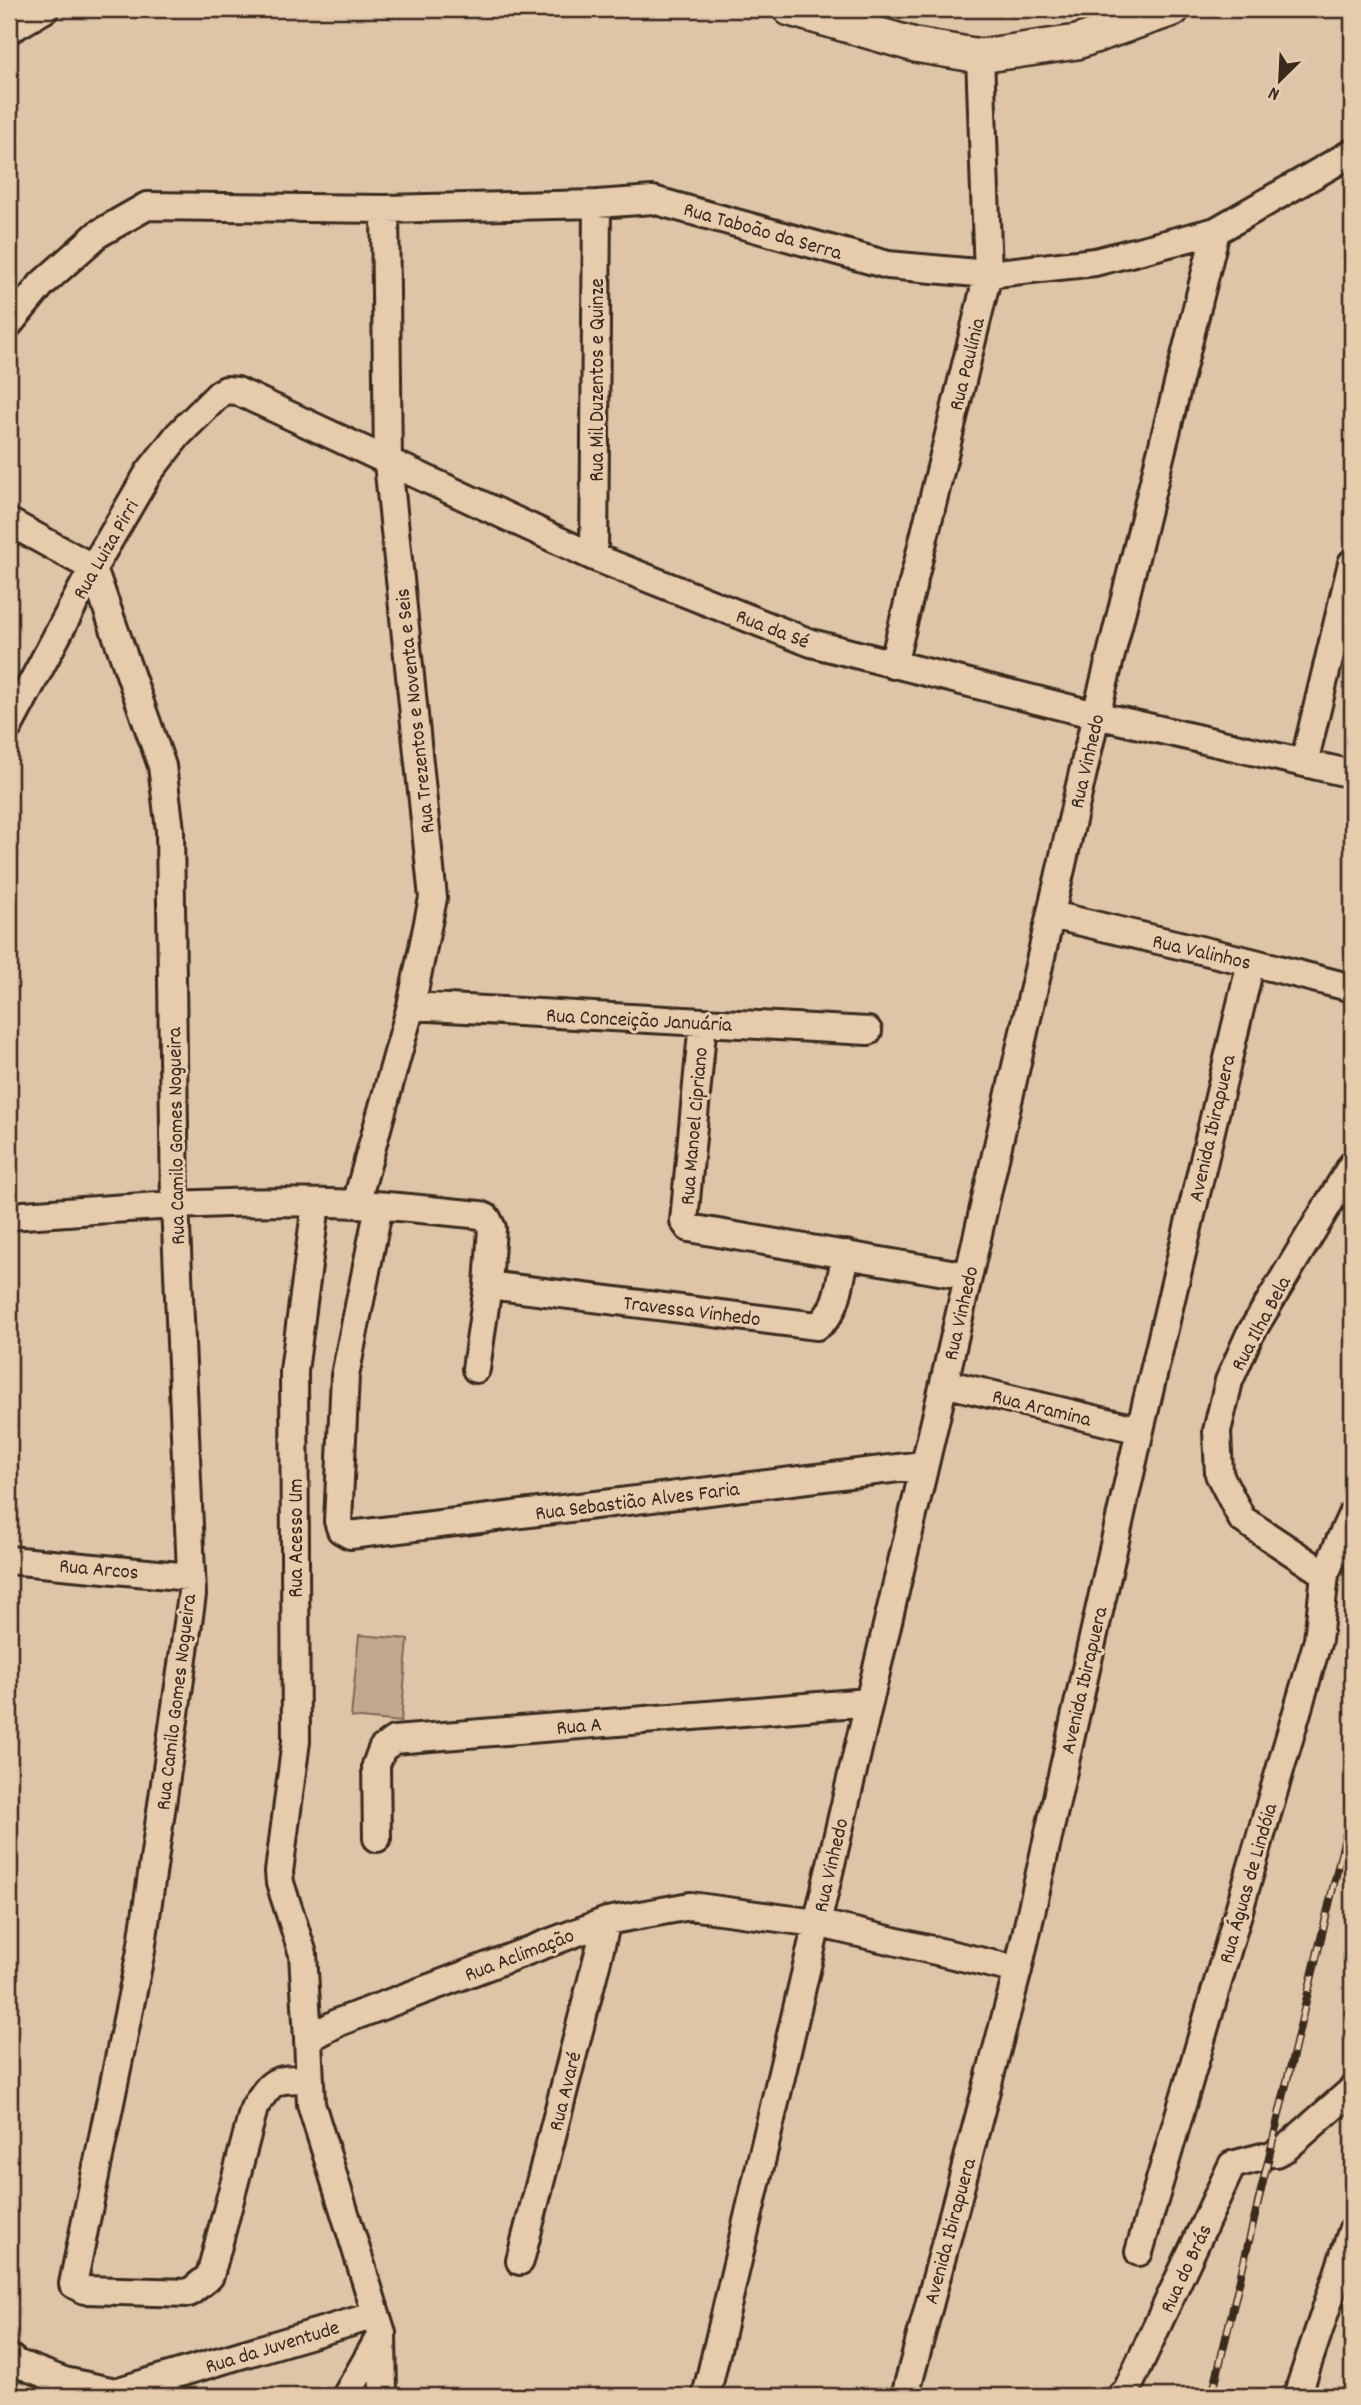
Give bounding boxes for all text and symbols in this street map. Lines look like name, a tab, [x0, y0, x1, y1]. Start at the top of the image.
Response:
north arrow	[1246, 46, 1316, 116]
text: N	[1265, 78, 1284, 107]
street label: Rua Taboão da Serra	[679, 196, 846, 270]
street label: Rua Mil Duzentos e Quinze	[584, 278, 614, 482]
street label: Rua Paulínia	[943, 314, 995, 414]
street label: Rua Luiza Pirri	[67, 495, 148, 606]
street label: Rua Trezentos e Noventa e Seis	[389, 587, 445, 835]
street label: Rua da Sé	[731, 603, 813, 659]
street label: Rua Vinhedo	[1064, 712, 1114, 812]
street label: Rua Valinhos	[1149, 928, 1254, 980]
street label: Rua Conceição Januária	[545, 1002, 734, 1042]
street label: Rua Camilo Gomes Nogueira	[161, 1026, 195, 1245]
street label: Rua Manoel Cipriano	[674, 1046, 718, 1207]
street label: Avenida Ibirapuera	[1182, 1051, 1246, 1205]
street label: Rua Vinhedo	[938, 1264, 988, 1364]
street label: Rua Ilha Bela	[1225, 1271, 1301, 1377]
street label: Travessa Vinhedo	[621, 1290, 762, 1336]
street label: Rua Aramina	[989, 1383, 1095, 1437]
street label: Rua Sebastião Alves Faria	[534, 1475, 742, 1530]
street label: Rua Acesso Um	[283, 1478, 313, 1598]
street label: Rua Arcos	[58, 1553, 140, 1589]
street label: Rua Camilo Gomes Nogueira	[150, 1591, 206, 1812]
street label: Avenida Ibirapuera	[1054, 1603, 1118, 1757]
street label: Rua A	[555, 1711, 603, 1745]
street label: Rua Águas de Lindóia	[1213, 1799, 1287, 1967]
street label: Rua Vinhedo	[808, 1816, 858, 1916]
street label: Rua Aclimação	[461, 1922, 579, 1991]
street label: Rua Avaré	[543, 2049, 591, 2135]
street label: Avenida Ibirapuera	[918, 2154, 986, 2308]
street label: Rua do Brás	[1154, 2220, 1221, 2319]
street label: Rua da Juventude	[202, 2314, 344, 2383]

